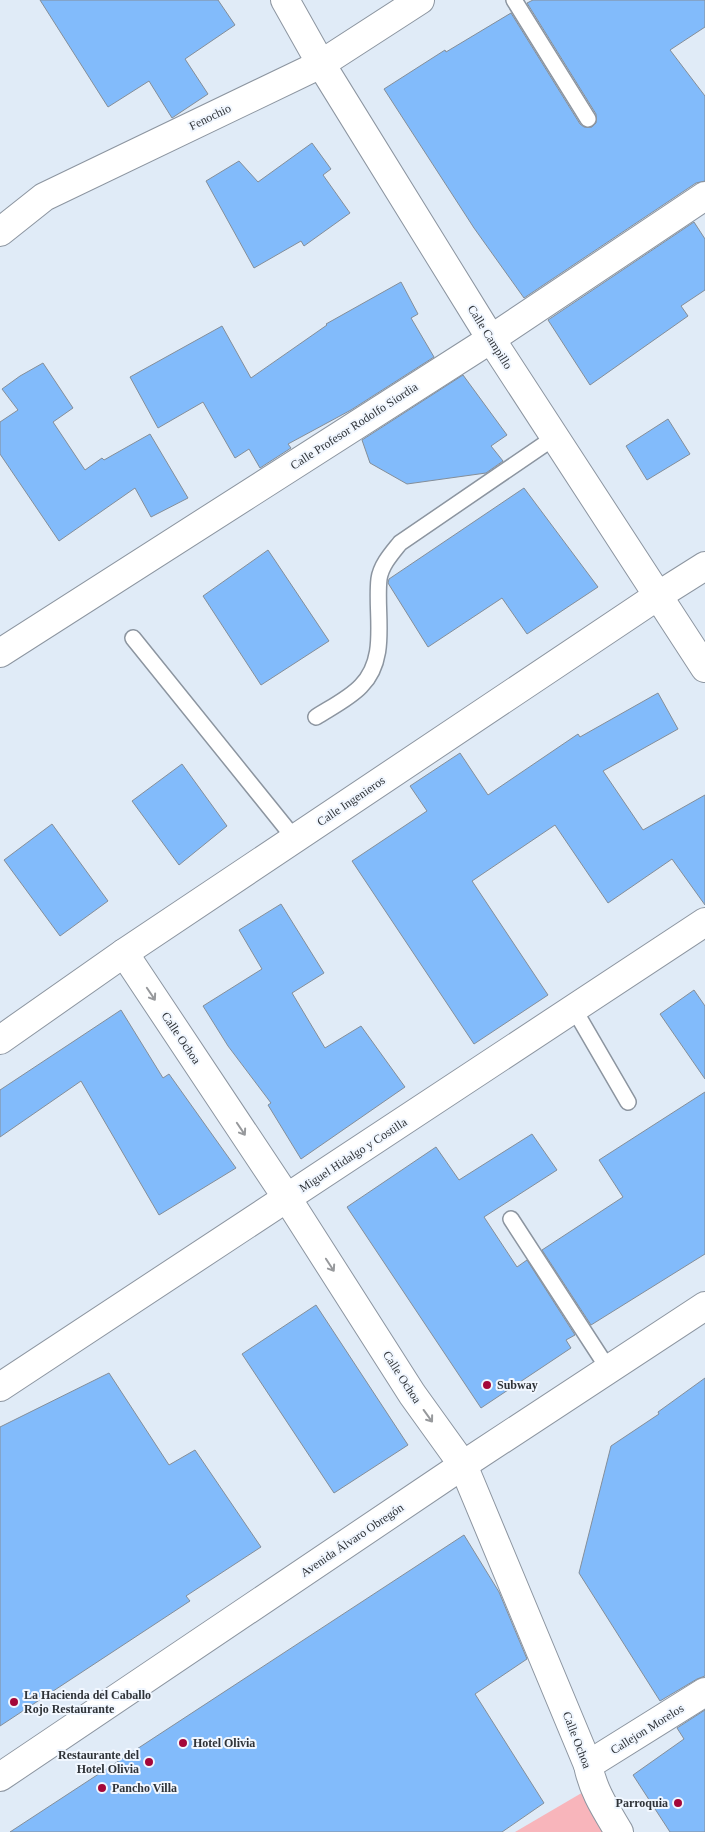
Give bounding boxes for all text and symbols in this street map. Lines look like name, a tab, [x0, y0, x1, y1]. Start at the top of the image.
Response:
street label: Fenochio	[187, 101, 233, 133]
street label: Calle Campillo	[465, 302, 515, 372]
street label: Calle Profesor Rodolfo Siordia	[288, 379, 421, 472]
street label: Calle Ingenieros	[314, 773, 388, 829]
one-way arrow	[146, 987, 157, 1001]
street label: Calle Ochoa	[159, 1009, 204, 1067]
street label: Miguel Hidalgo y Costilla	[296, 1115, 410, 1195]
one-way arrow	[237, 1122, 247, 1136]
one-way arrow	[326, 1258, 336, 1272]
street label: Calle Ochoa	[380, 1348, 424, 1406]
place label: Subway	[497, 1378, 538, 1392]
marker: Subway	[481, 1379, 493, 1391]
one-way arrow	[423, 1409, 434, 1422]
street label: Avenida Álvaro Obregón	[298, 1500, 406, 1580]
place label: La Hacienda del Caballo Rojo Restaurante	[24, 1688, 151, 1716]
marker: La Hacienda del Caballo Rojo Restaurante	[8, 1696, 20, 1708]
street label: Callejon Morelos	[608, 1701, 686, 1757]
street label: Calle Ochoa	[560, 1710, 594, 1771]
place label: Hotel Olivia	[193, 1736, 255, 1750]
marker: Hotel Olivia	[177, 1737, 189, 1749]
place label: Restaurante del Hotel Olivia	[58, 1748, 140, 1776]
marker: Restaurante del Hotel Olivia	[143, 1756, 155, 1768]
place label: Pancho Villa	[112, 1781, 177, 1795]
marker: Pancho Villa	[96, 1782, 108, 1794]
place label: Parroquia	[616, 1796, 668, 1810]
marker: Parroquia	[672, 1797, 684, 1809]

